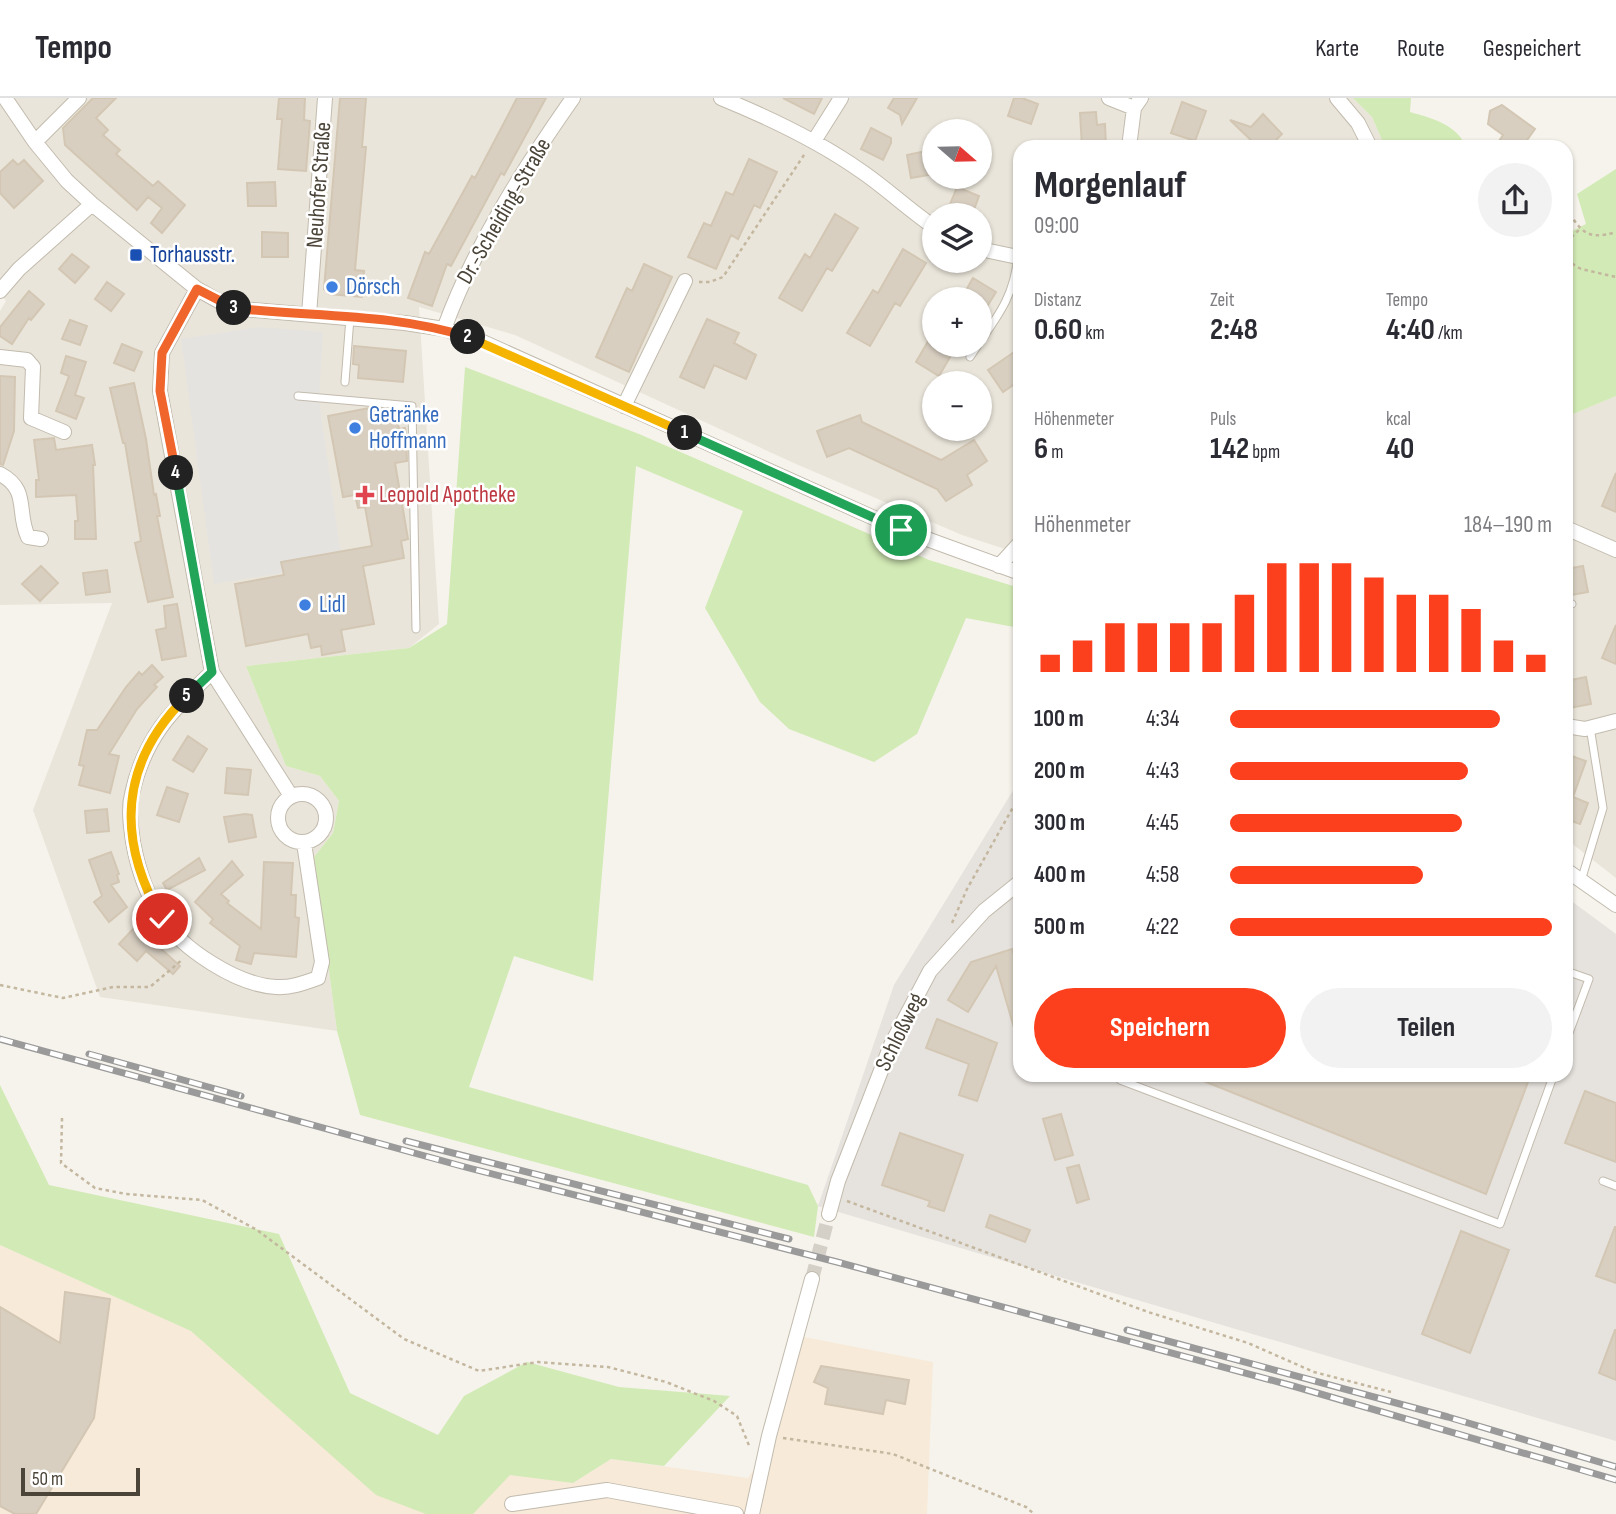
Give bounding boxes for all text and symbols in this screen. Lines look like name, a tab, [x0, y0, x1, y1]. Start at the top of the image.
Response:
text: Tempo	[35, 28, 112, 68]
text: Karte	[1315, 34, 1359, 63]
text: Route	[1397, 34, 1445, 63]
text: Gespeichert	[1483, 34, 1581, 63]
north arrow	[922, 119, 992, 189]
map controls	[922, 119, 992, 441]
street label: Neuhofer Straße	[301, 121, 337, 249]
street label: Dr.-Scheiding-Straße	[451, 133, 557, 289]
text: Morgenlauf	[1034, 163, 1186, 208]
button: share	[1478, 163, 1552, 237]
button: layers	[922, 203, 992, 273]
text: 09:00	[1034, 212, 1079, 240]
place label: Torhausstr.	[150, 241, 235, 269]
marker: Torhausstr.	[128, 247, 144, 263]
place label: Dörsch	[346, 273, 400, 301]
marker: Dörsch	[324, 279, 340, 295]
button: +	[922, 287, 992, 357]
text: Distanz	[1034, 289, 1082, 312]
text: Zeit	[1210, 289, 1234, 312]
text: Tempo	[1386, 289, 1428, 312]
pin: 3	[216, 290, 252, 326]
text: 3	[229, 296, 238, 319]
text: 0.60	[1034, 312, 1082, 348]
text: 2:48	[1210, 312, 1258, 348]
text: 4:40	[1386, 312, 1435, 348]
pin: 2	[450, 320, 486, 354]
text: km	[1082, 322, 1105, 345]
text: /km	[1435, 322, 1463, 345]
text: 2	[463, 325, 472, 348]
button: −	[922, 371, 992, 441]
place label: Getränke Hoffmann	[369, 401, 447, 455]
text: Höhenmeter	[1034, 408, 1114, 431]
text: Puls	[1210, 408, 1236, 431]
text: kcal	[1386, 408, 1411, 431]
pin: 1	[668, 416, 702, 450]
marker: Getränke Hoffmann	[347, 420, 363, 436]
text: 1	[681, 421, 688, 444]
text: 6	[1034, 431, 1048, 467]
text: 142	[1210, 431, 1249, 467]
text: 40	[1386, 431, 1414, 467]
text: m	[1048, 441, 1063, 464]
text: bpm	[1249, 441, 1280, 464]
pin: 4	[158, 456, 194, 490]
text: 4	[171, 461, 180, 484]
place label: Leopold Apotheke	[379, 481, 516, 509]
marker: Leopold Apotheke	[357, 487, 373, 503]
pin	[871, 500, 931, 560]
icon: arrive	[882, 511, 920, 549]
text: Höhenmeter	[1034, 511, 1131, 539]
text: 184–190 m	[1464, 511, 1552, 539]
place label: Lidl	[319, 591, 346, 619]
marker: Lidl	[297, 597, 313, 613]
pin: 5	[170, 678, 204, 714]
text: 5	[182, 684, 191, 707]
text: 100 m	[1034, 705, 1084, 733]
text: 4:34	[1146, 705, 1179, 733]
text: 200 m	[1034, 757, 1085, 785]
text: 4:43	[1146, 757, 1179, 785]
text: 300 m	[1034, 809, 1085, 837]
text: 4:45	[1146, 809, 1179, 837]
text: 400 m	[1034, 861, 1085, 889]
text: 4:58	[1146, 861, 1179, 889]
pin	[132, 889, 192, 949]
icon: check	[143, 900, 181, 938]
text: 500 m	[1034, 913, 1085, 941]
text: 4:22	[1146, 913, 1179, 941]
street label: Schloßweg	[869, 988, 931, 1076]
button: Speichern	[1034, 988, 1286, 1068]
button: Teilen	[1300, 988, 1552, 1068]
scale bar	[21, 1465, 140, 1497]
text: 50 m	[32, 1468, 63, 1491]

